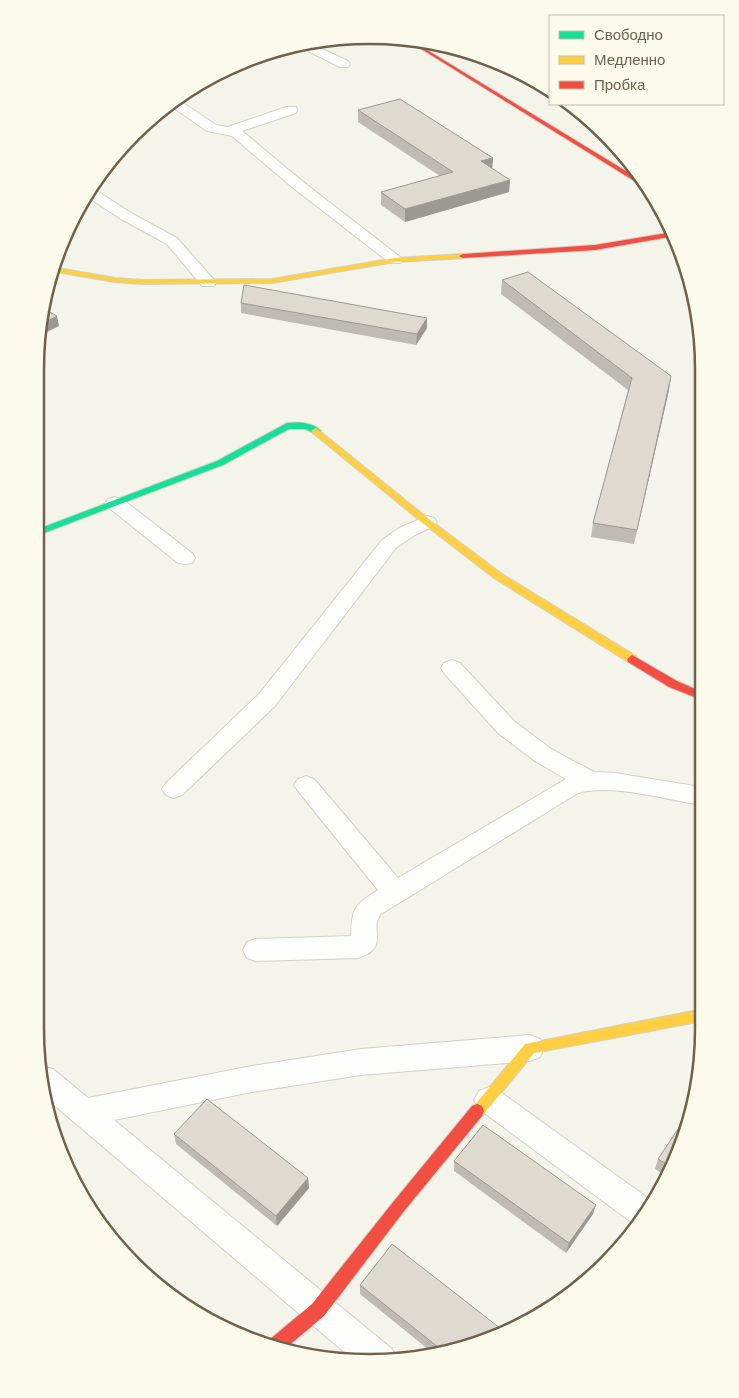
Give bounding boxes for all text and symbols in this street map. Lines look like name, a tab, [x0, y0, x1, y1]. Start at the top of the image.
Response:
legend	[549, 15, 724, 105]
text: Свободно	[594, 26, 663, 43]
text: Медленно	[594, 51, 665, 68]
text: Пробка	[594, 76, 646, 93]

